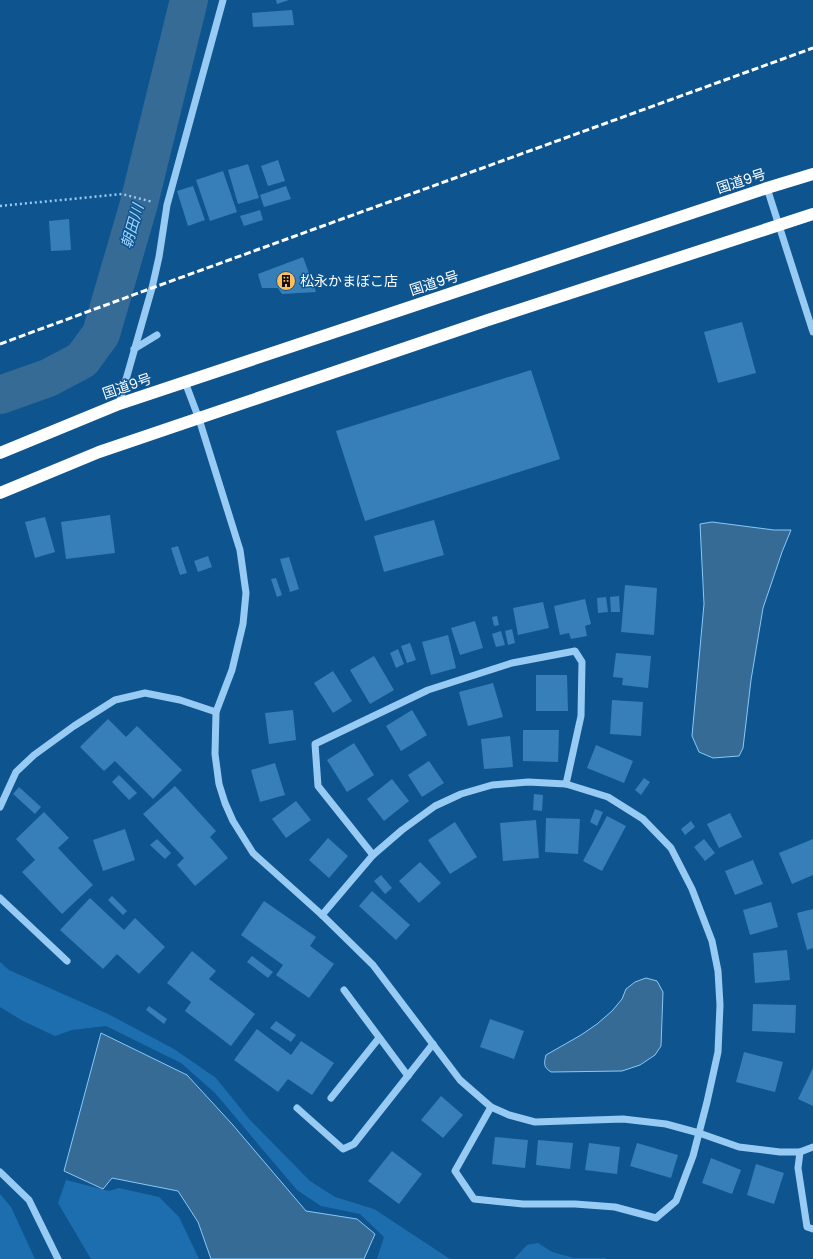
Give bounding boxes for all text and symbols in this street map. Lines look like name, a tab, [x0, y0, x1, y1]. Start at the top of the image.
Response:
street label: 国道9号	[714, 164, 768, 198]
water label: 朝田川	[116, 200, 149, 251]
street label: 国道9号	[407, 266, 461, 300]
building icon: 松永かまぼこ店	[275, 270, 297, 292]
place label: 松永かまぼこ店	[300, 271, 398, 291]
street label: 国道9号	[100, 368, 154, 404]

